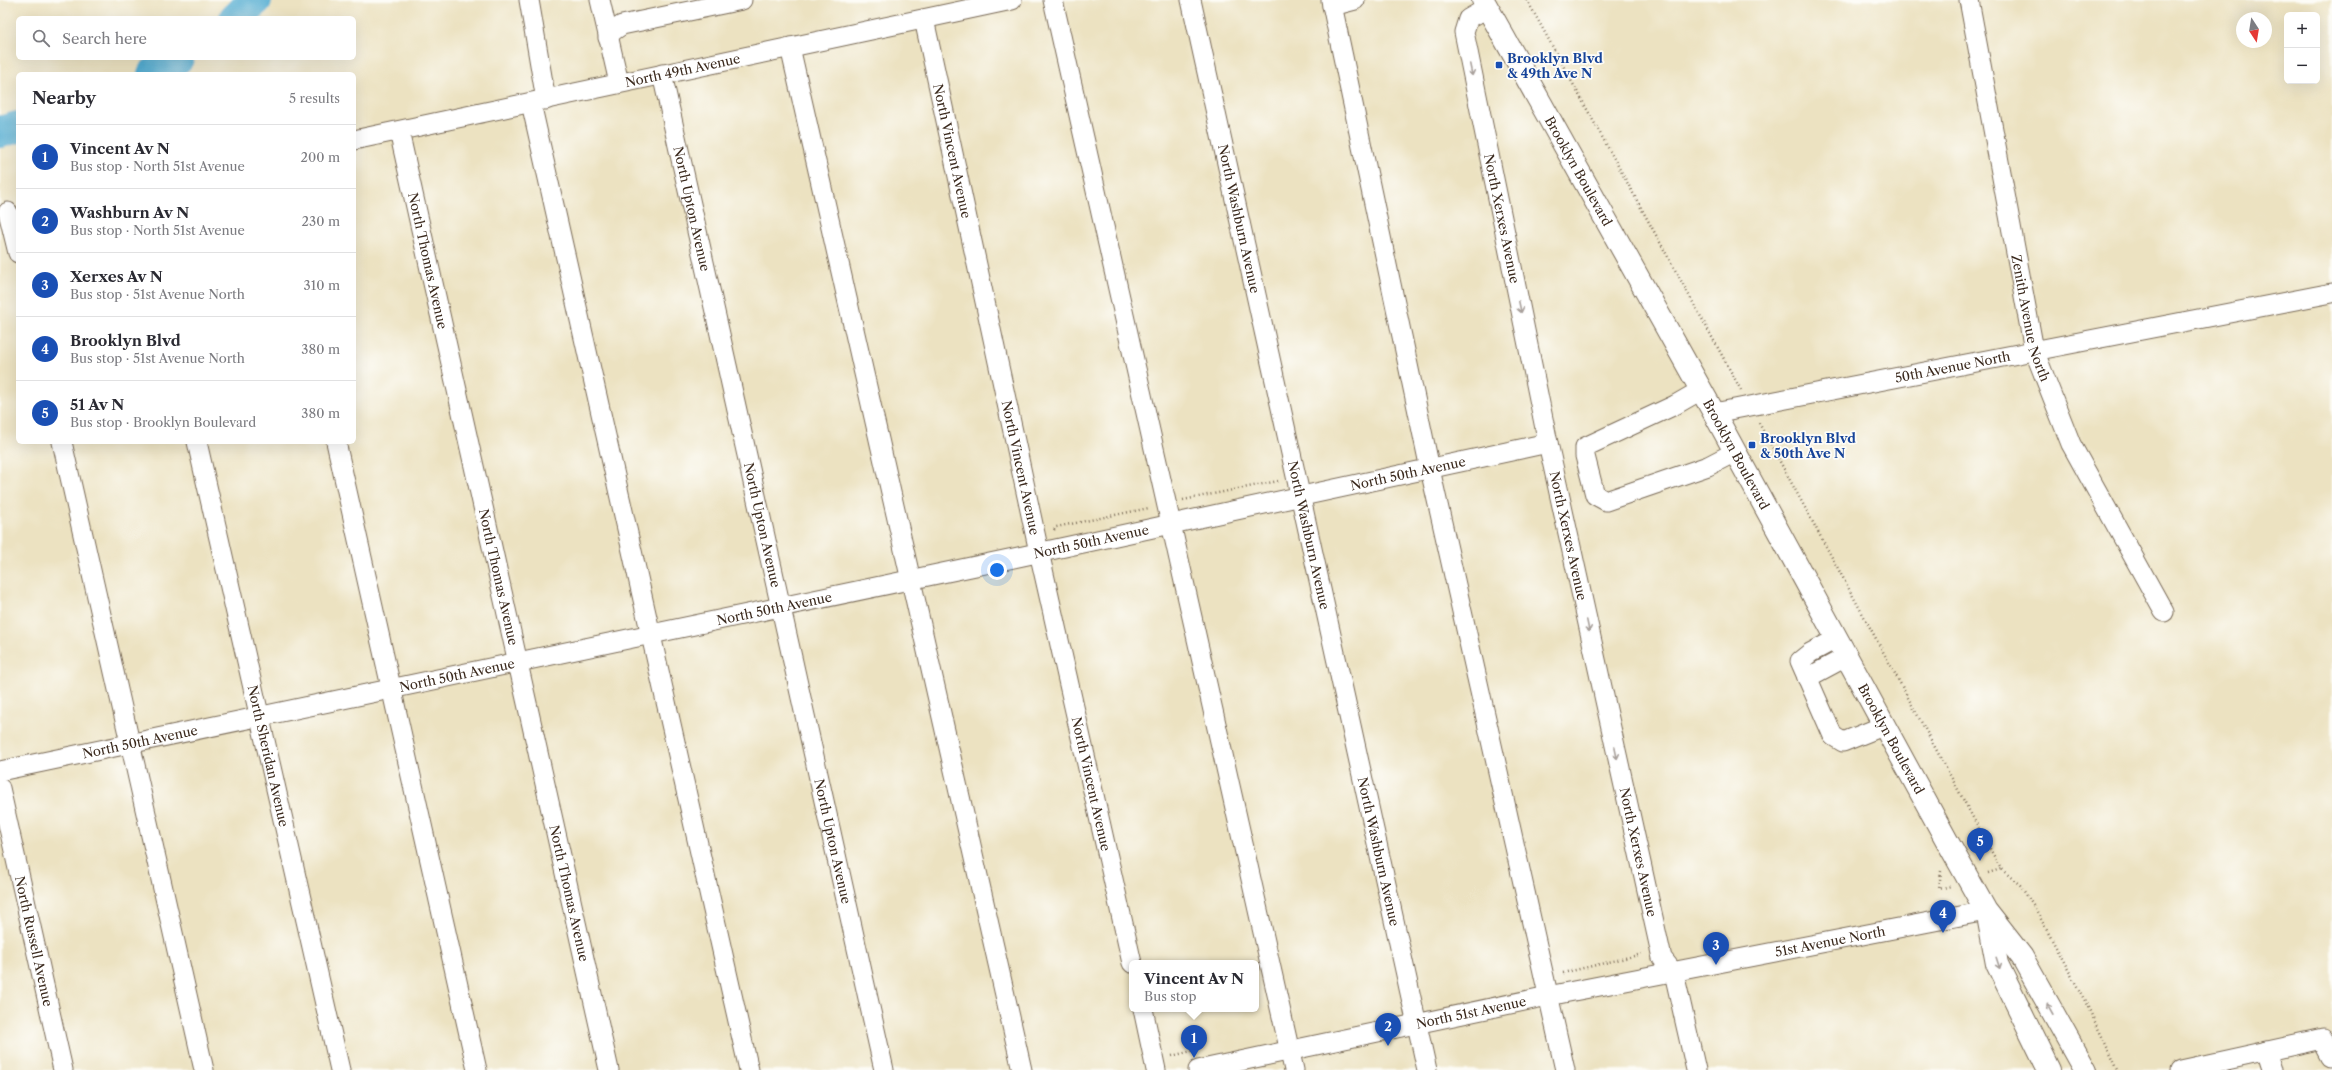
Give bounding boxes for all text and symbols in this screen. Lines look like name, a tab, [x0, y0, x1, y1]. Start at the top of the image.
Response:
north arrow	[2236, 12, 2272, 48]
map controls	[2284, 12, 2320, 84]
button: +	[2284, 12, 2320, 48]
search box	[16, 16, 356, 60]
icon: search	[30, 27, 52, 49]
text: Search here	[62, 29, 147, 48]
button: −	[2284, 48, 2320, 84]
street label: North 49th Avenue	[624, 50, 742, 90]
place label: Brooklyn Blvd & 49th Ave N	[1507, 50, 1603, 81]
marker: Brooklyn Blvd & 49th Ave N	[1494, 60, 1504, 70]
one-way arrow	[1468, 64, 1476, 77]
street label: North Vincent Avenue	[930, 82, 975, 220]
text: Nearby	[32, 88, 96, 108]
text: 5 results	[289, 90, 340, 106]
street label: Brooklyn Boulevard	[1542, 113, 1616, 229]
text: Vincent Av N	[70, 139, 170, 158]
street label: North Washburn Avenue	[1215, 143, 1263, 295]
street label: North Upton Avenue	[670, 145, 714, 273]
text: 1	[42, 149, 48, 165]
text: 200 m	[300, 149, 340, 165]
street label: North Xerxes Avenue	[1481, 152, 1523, 285]
text: Bus stop · North 51st Avenue	[70, 158, 245, 174]
street label: North Thomas Avenue	[405, 191, 451, 331]
text: Washburn Av N	[70, 203, 189, 222]
text: 2	[41, 213, 49, 229]
text: 230 m	[302, 213, 340, 229]
text: Bus stop · North 51st Avenue	[70, 222, 245, 238]
street label: Zenith Avenue North	[2008, 253, 2054, 384]
text: Xerxes Av N	[70, 267, 163, 286]
text: 3	[41, 277, 49, 293]
text: 310 m	[304, 277, 340, 293]
text: Bus stop · 51st Avenue North	[70, 286, 245, 302]
one-way arrow	[1516, 301, 1524, 314]
text: Brooklyn Blvd	[70, 331, 181, 350]
text: 4	[41, 341, 49, 357]
text: 380 m	[301, 341, 340, 357]
street label: 50th Avenue North	[1893, 348, 2012, 386]
text: Bus stop · 51st Avenue North	[70, 350, 245, 366]
text: 51 Av N	[70, 395, 124, 414]
street label: Brooklyn Boulevard	[1700, 396, 1773, 512]
street label: North Vincent Avenue	[999, 399, 1043, 536]
text: 5	[41, 405, 49, 421]
text: 380 m	[301, 405, 340, 421]
text: Bus stop · Brooklyn Boulevard	[70, 414, 256, 430]
place label: Brooklyn Blvd & 50th Ave N	[1760, 430, 1856, 461]
marker: Brooklyn Blvd & 50th Ave N	[1747, 440, 1757, 450]
street label: North 50th Avenue	[1349, 453, 1467, 493]
street label: North Washburn Avenue	[1285, 459, 1333, 611]
street label: North Upton Avenue	[741, 461, 784, 589]
street label: North Xerxes Avenue	[1546, 470, 1591, 602]
street label: North Thomas Avenue	[476, 507, 522, 647]
street label: North 50th Avenue	[1032, 521, 1150, 562]
your location	[987, 560, 1007, 580]
street label: North 50th Avenue	[715, 588, 833, 628]
one-way arrow	[1585, 619, 1593, 632]
street label: North 50th Avenue	[398, 655, 516, 695]
street label: Brooklyn Boulevard	[1855, 681, 1928, 797]
street label: North Sheridan Avenue	[245, 684, 292, 828]
street label: North Vincent Avenue	[1069, 715, 1114, 853]
street label: North 50th Avenue	[81, 722, 199, 761]
one-way arrow	[1613, 746, 1621, 759]
street label: North Washburn Avenue	[1355, 776, 1403, 928]
street label: North Upton Avenue	[811, 777, 855, 905]
street label: North Xerxes Avenue	[1616, 786, 1661, 918]
street label: North Thomas Avenue	[546, 823, 592, 963]
pin: 5	[1967, 828, 1993, 861]
street label: North Russell Avenue	[12, 874, 57, 1008]
pin: 4	[1930, 900, 1956, 933]
street label: 51st Avenue North	[1773, 923, 1887, 960]
pin: 3	[1703, 932, 1729, 965]
one-way arrow	[1995, 956, 2002, 969]
popup	[1129, 960, 1259, 1012]
text: Vincent Av N	[1144, 969, 1244, 988]
text: Bus stop	[1144, 988, 1196, 1004]
street label: North 51st Avenue	[1415, 993, 1527, 1032]
one-way arrow	[2046, 1003, 2053, 1015]
pin: 2	[1375, 1013, 1401, 1046]
pin: 1	[1181, 1025, 1207, 1058]

